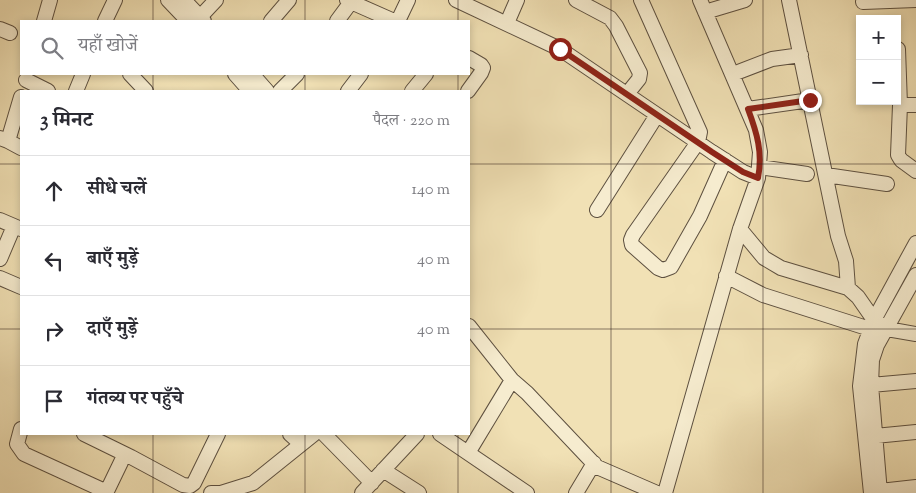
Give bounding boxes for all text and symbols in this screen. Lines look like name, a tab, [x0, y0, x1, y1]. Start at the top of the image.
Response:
map controls	[856, 15, 901, 105]
button: +	[856, 15, 901, 60]
search box	[20, 20, 470, 75]
text: यहाँ खोजें	[78, 33, 138, 60]
icon: search	[38, 34, 66, 62]
route start	[549, 38, 572, 61]
button: −	[856, 60, 901, 105]
route end	[799, 89, 822, 112]
text: 3 मिनट	[40, 106, 93, 136]
text: पैदल · 220 m	[373, 110, 450, 133]
text: सीधे चलें	[87, 176, 146, 203]
icon: ahead	[40, 177, 68, 205]
text: 140 m	[412, 179, 450, 202]
text: बाएँ मुड़ें	[87, 246, 138, 273]
icon: left	[40, 247, 68, 275]
text: 40 m	[417, 249, 450, 272]
text: दाएँ मुड़ें	[87, 316, 138, 343]
icon: right	[40, 317, 68, 345]
text: 40 m	[417, 319, 450, 342]
text: गंतव्य पर पहुँचे	[87, 386, 183, 413]
icon: arrive	[40, 387, 68, 415]

